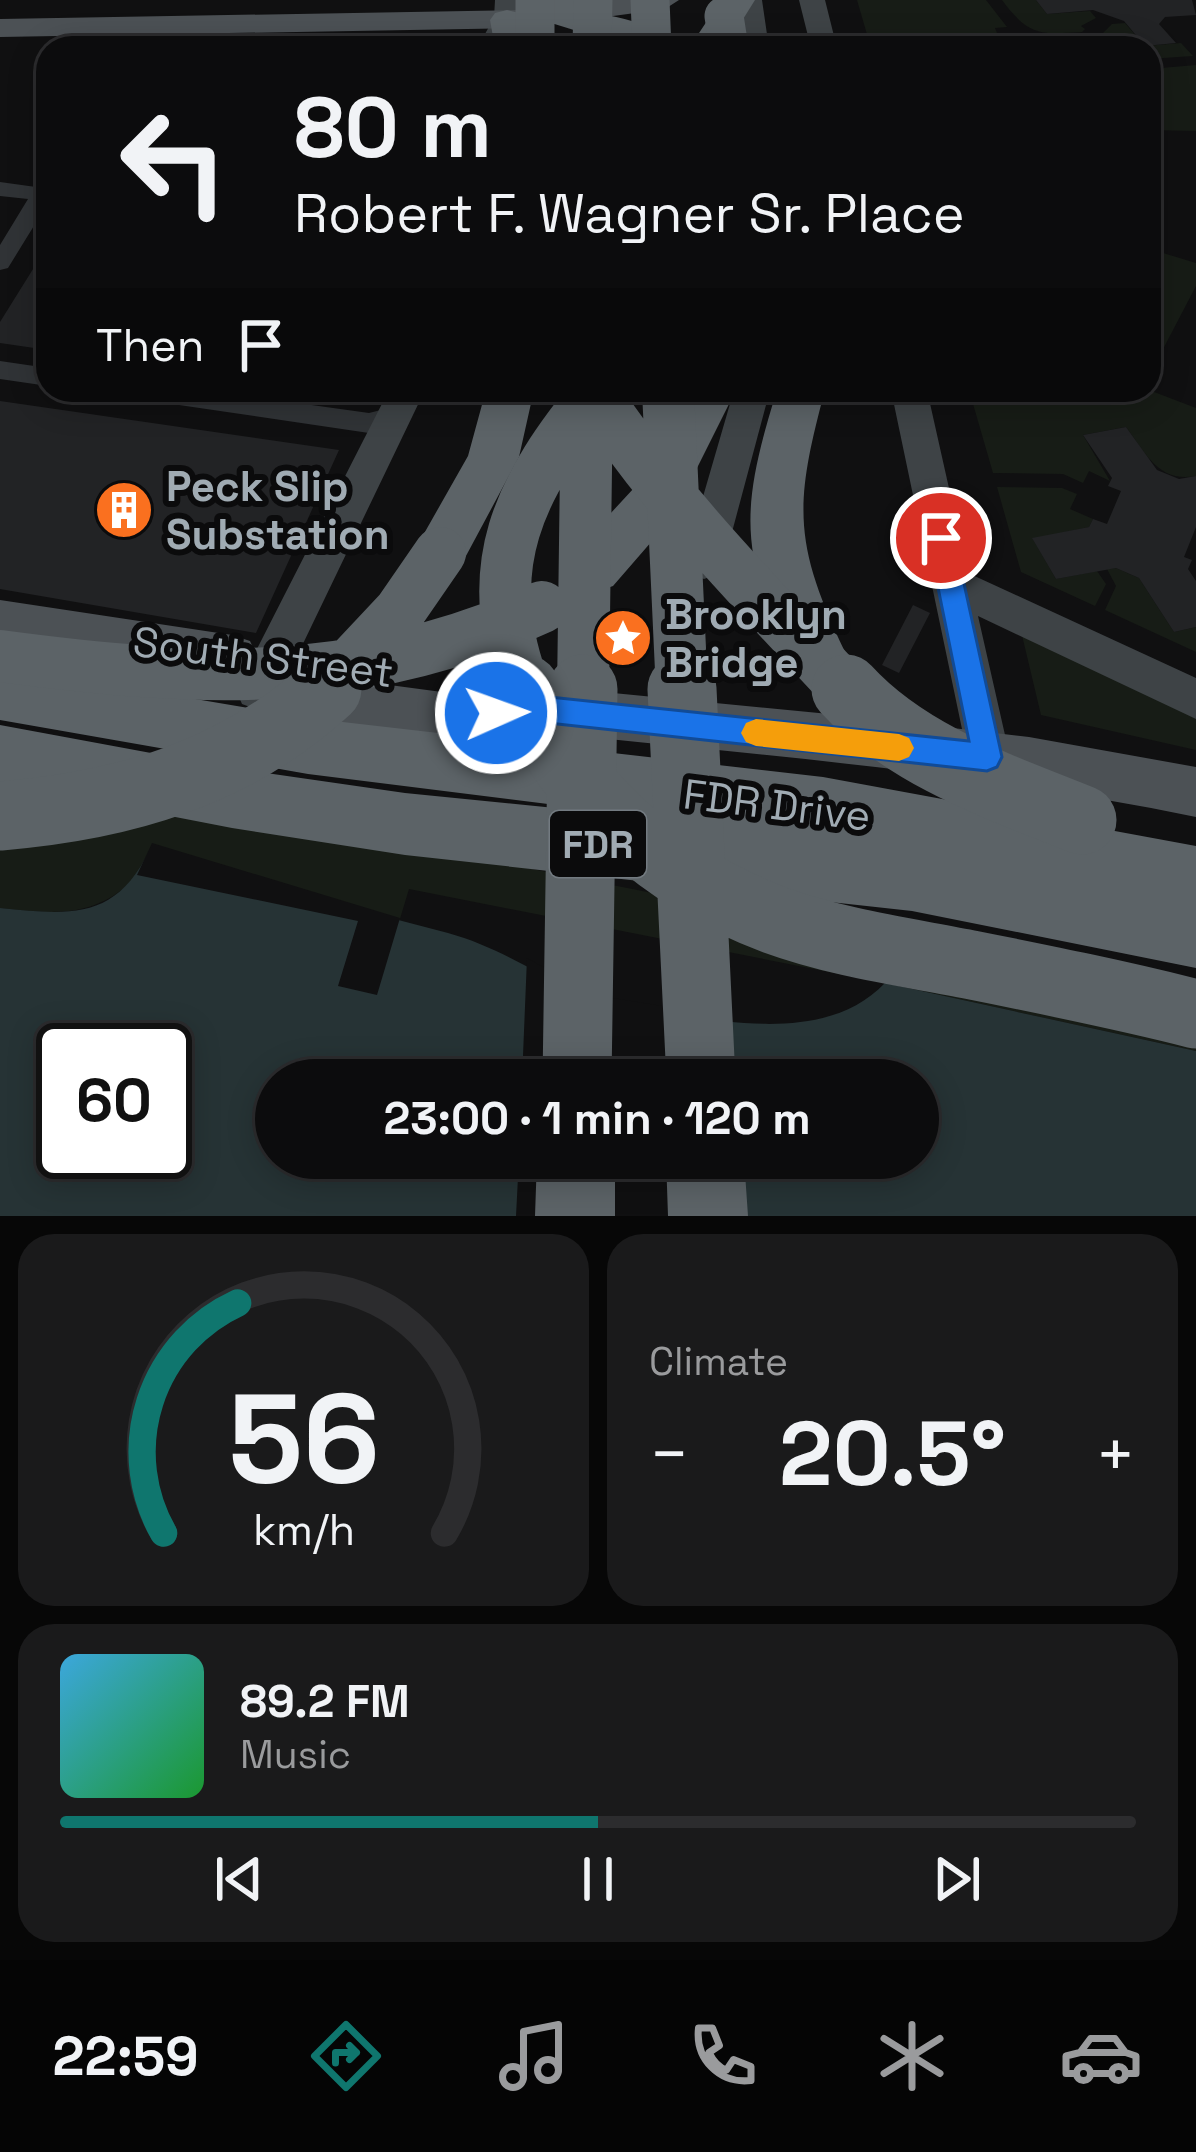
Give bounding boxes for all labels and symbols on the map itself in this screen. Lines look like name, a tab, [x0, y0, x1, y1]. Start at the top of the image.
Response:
place label: Peck Slip Substation	[166, 460, 390, 561]
building icon: Peck Slip Substation	[93, 479, 155, 541]
pin	[890, 487, 992, 589]
place label: Brooklyn Bridge	[665, 588, 847, 689]
place icon: Brooklyn Bridge	[592, 607, 654, 669]
street label: South Street	[130, 615, 396, 699]
position arrow	[433, 650, 559, 776]
street label: FDR Drive	[680, 767, 874, 843]
road number: FDR	[550, 811, 646, 877]
speed limit sign: 60	[36, 1023, 192, 1179]

